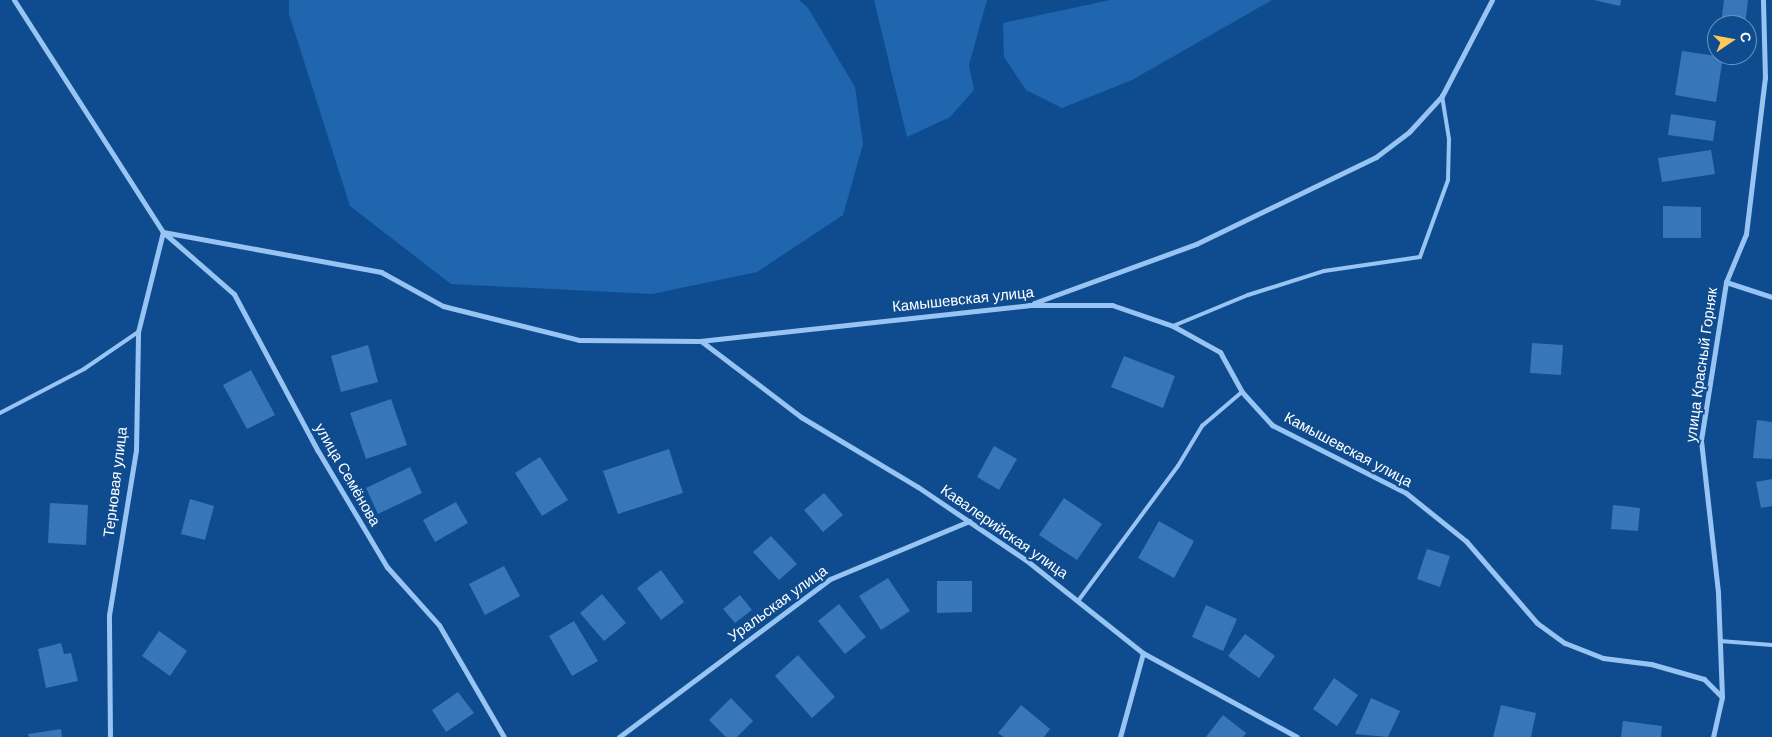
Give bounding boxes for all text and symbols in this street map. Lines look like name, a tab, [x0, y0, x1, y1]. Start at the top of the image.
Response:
north arrow	[1707, 15, 1757, 65]
text: С	[1736, 30, 1756, 44]
street label: Камышевская улица	[891, 284, 1035, 316]
street label: улица Красный Горняк	[1682, 286, 1722, 444]
street label: Камышевская улица	[1281, 409, 1415, 491]
street label: улица Семёнова	[310, 420, 384, 530]
street label: Терновая улица	[100, 426, 132, 538]
street label: Кавалерийская улица	[937, 481, 1071, 583]
street label: Уральская улица	[725, 562, 831, 646]

